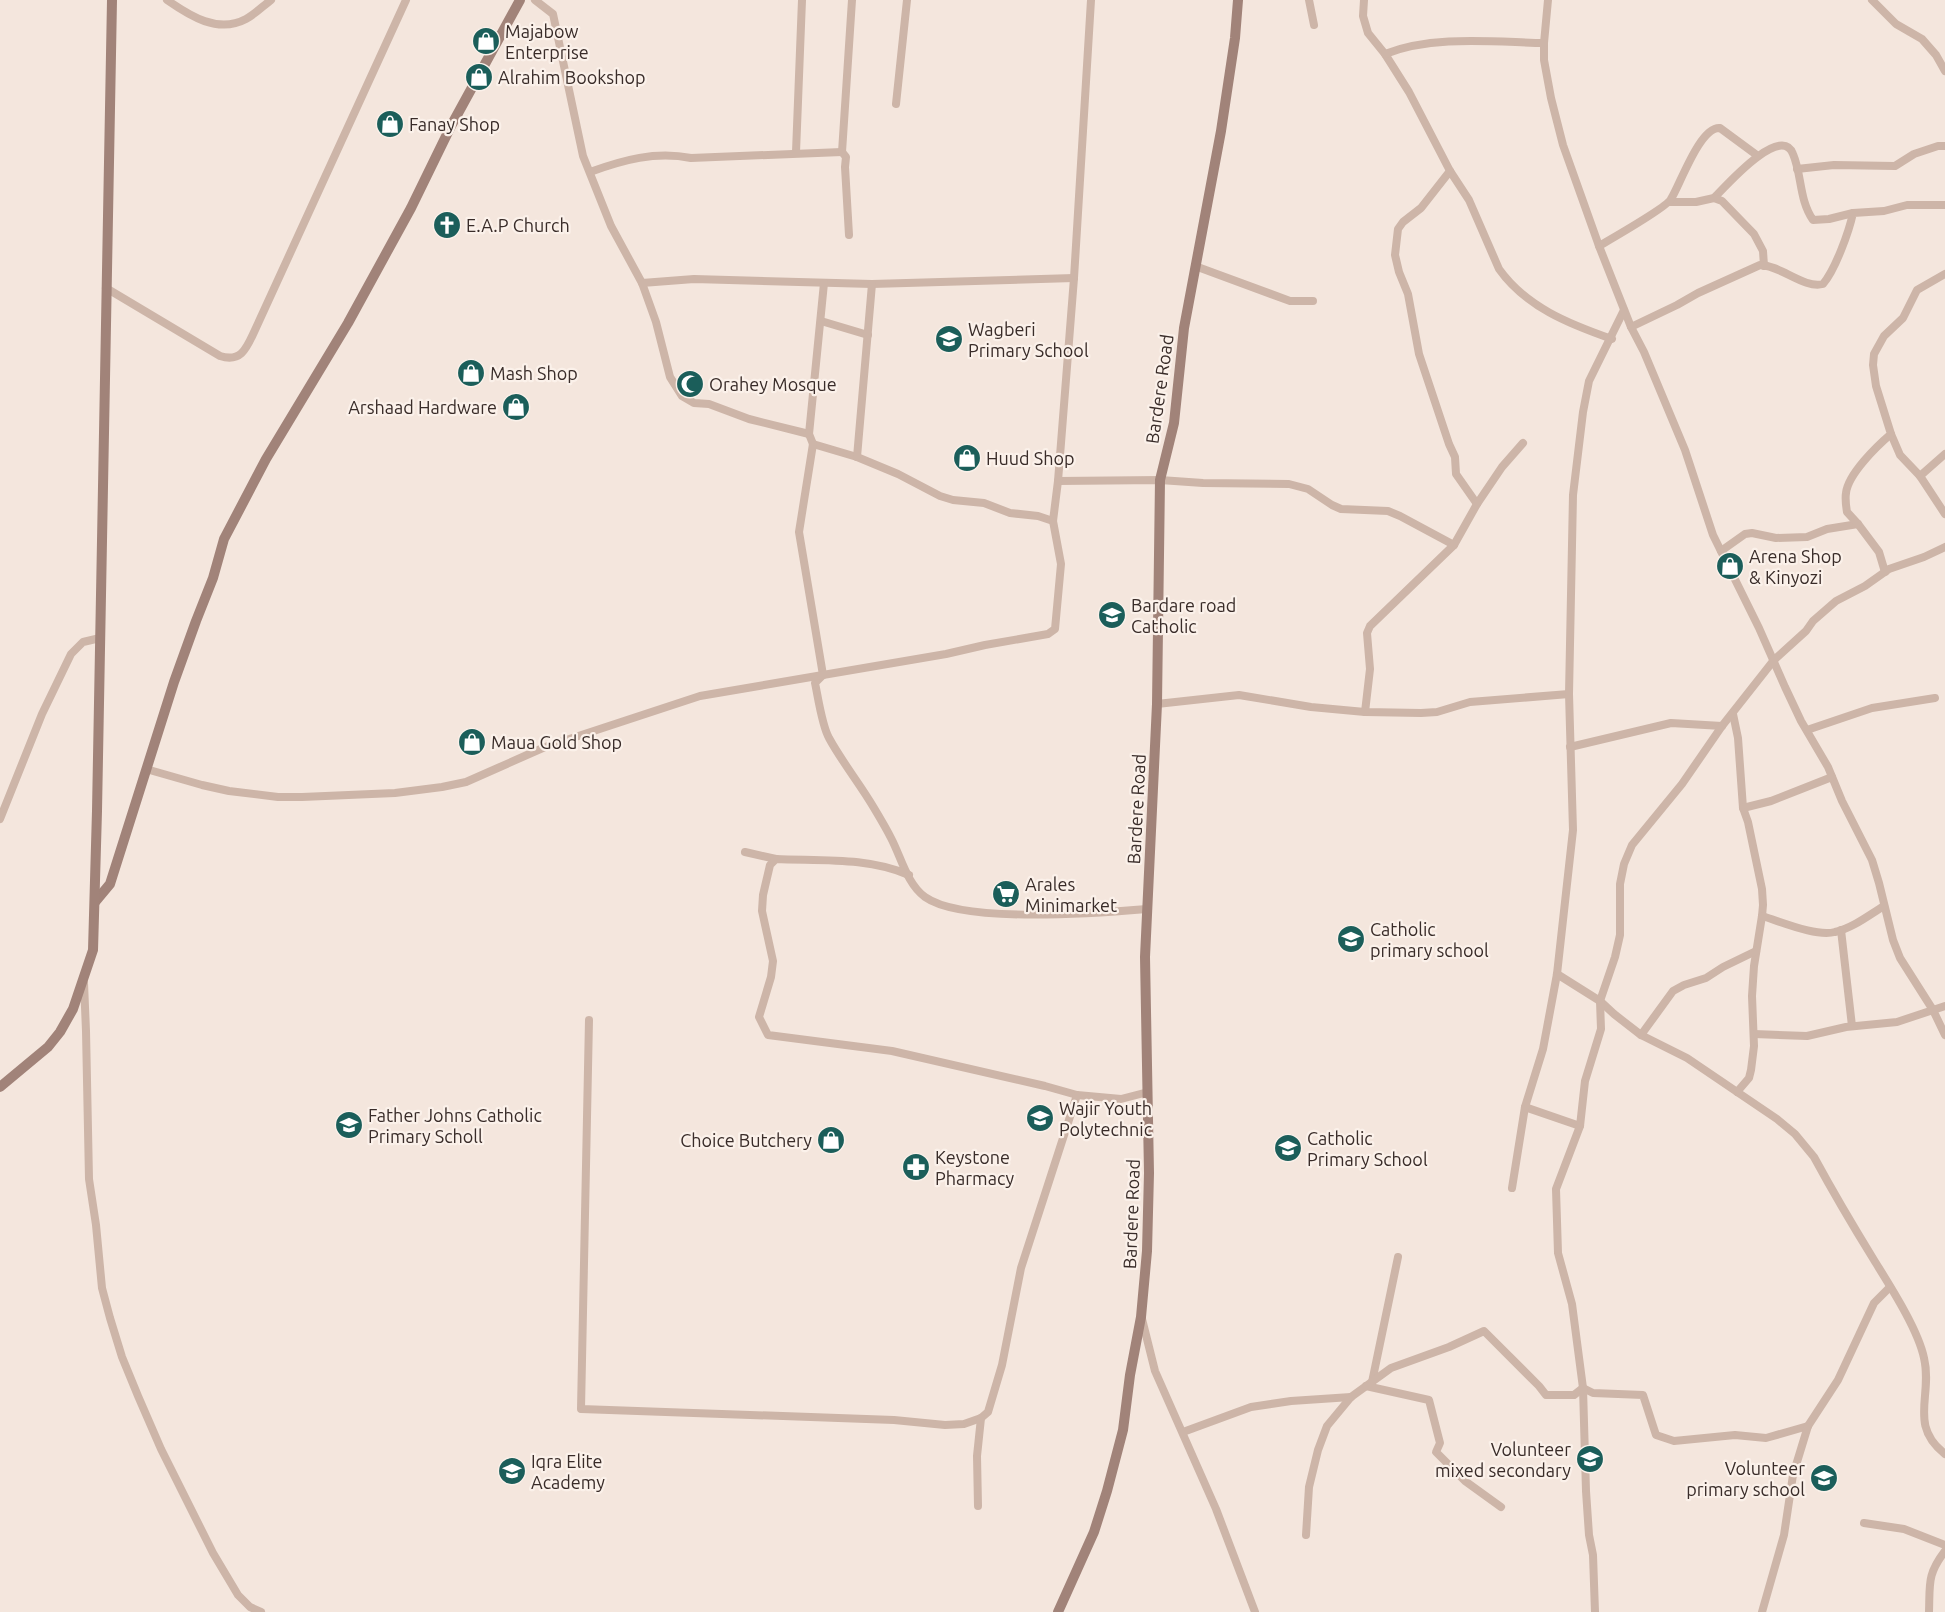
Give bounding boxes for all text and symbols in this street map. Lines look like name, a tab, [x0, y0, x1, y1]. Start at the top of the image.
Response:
place label: Majabow Enterprise	[505, 21, 589, 62]
shop icon: Majabow Enterprise	[471, 26, 501, 56]
shop icon: Alrahim Bookshop	[464, 62, 494, 92]
place label: Alrahim Bookshop	[498, 67, 646, 87]
shop icon: Fanay Shop	[375, 109, 405, 139]
place label: Fanay Shop	[409, 114, 500, 134]
church icon: E.A.P Church	[432, 210, 462, 240]
place label: E.A.P Church	[466, 215, 570, 235]
place label: Wagberi Primary School	[968, 319, 1089, 360]
school or university icon: Wagberi Primary School	[934, 324, 964, 354]
street label: Bardere Road	[1141, 333, 1177, 445]
shop icon: Mash Shop	[456, 358, 486, 388]
place label: Mash Shop	[490, 363, 578, 383]
mosque icon: Orahey Mosque	[675, 369, 705, 399]
place label: Orahey Mosque	[709, 374, 837, 394]
shop icon: Arshaad Hardware	[501, 392, 531, 422]
place label: Arshaad Hardware	[348, 397, 497, 417]
shop icon: Huud Shop	[952, 443, 982, 473]
place label: Huud Shop	[986, 448, 1075, 468]
place label: Arena Shop & Kinyozi	[1749, 546, 1842, 587]
shop icon: Arena Shop & Kinyozi	[1715, 551, 1745, 581]
place label: Bardare road Catholic	[1131, 595, 1236, 636]
school or university icon: Bardare road Catholic	[1097, 600, 1127, 630]
shop icon: Maua Gold Shop	[457, 727, 487, 757]
place label: Maua Gold Shop	[491, 732, 622, 752]
street label: Bardere Road	[1123, 753, 1149, 865]
place label: Arales Minimarket	[1025, 874, 1117, 915]
supermarket icon: Arales Minimarket	[991, 879, 1021, 909]
place label: Catholic primary school	[1370, 919, 1489, 960]
school or university icon: Catholic primary school	[1336, 924, 1366, 954]
place label: Wajir Youth Polytechnic	[1059, 1098, 1152, 1139]
school or university icon: Wajir Youth Polytechnic	[1025, 1103, 1055, 1133]
place label: Father Johns Catholic Primary Scholl	[368, 1105, 542, 1146]
school or university icon: Father Johns Catholic Primary Scholl	[334, 1110, 364, 1140]
shop icon: Choice Butchery	[816, 1125, 846, 1155]
place label: Catholic Primary School	[1307, 1128, 1428, 1169]
place label: Choice Butchery	[680, 1130, 812, 1150]
school or university icon: Catholic Primary School	[1273, 1133, 1303, 1163]
place label: Keystone Pharmacy	[935, 1147, 1014, 1188]
pharmacy icon: Keystone Pharmacy	[901, 1152, 931, 1182]
street label: Bardere Road	[1119, 1159, 1143, 1269]
place label: Volunteer mixed secondary	[1435, 1439, 1571, 1480]
school or university icon: Volunteer mixed secondary	[1575, 1444, 1605, 1474]
place label: Iqra Elite Academy	[531, 1451, 605, 1492]
school or university icon: Iqra Elite Academy	[497, 1456, 527, 1486]
place label: Volunteer primary school	[1686, 1458, 1805, 1499]
school or university icon: Volunteer primary school	[1809, 1463, 1839, 1493]

